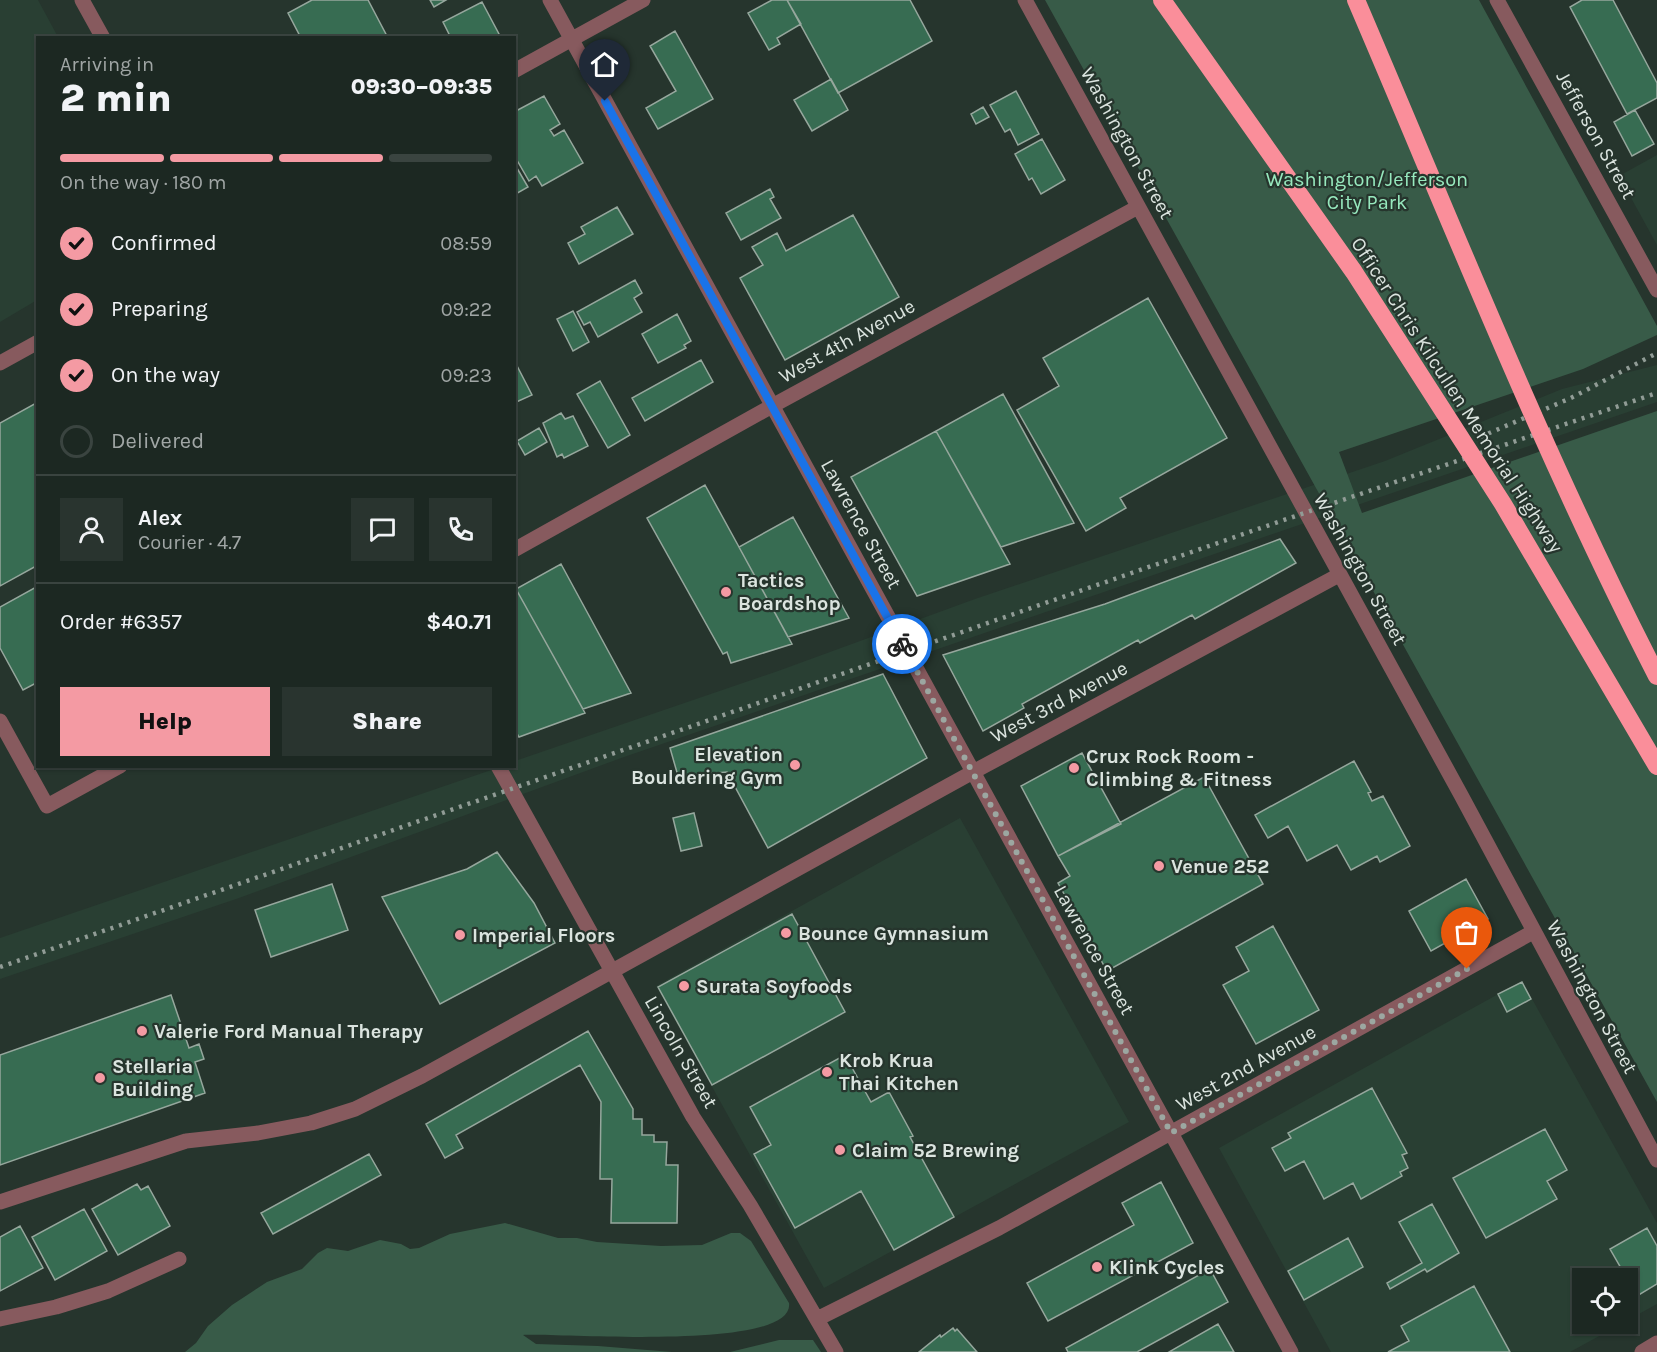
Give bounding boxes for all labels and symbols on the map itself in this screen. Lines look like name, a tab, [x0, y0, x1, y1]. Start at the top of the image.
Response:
pin	[579, 39, 630, 101]
street label: Washington Street	[1076, 63, 1179, 223]
street label: Jefferson Street	[1551, 67, 1641, 203]
park label: Washington/Jefferson City Park	[1266, 168, 1468, 214]
street label: Officer Chris Kilcullen Memorial Highway	[1346, 233, 1568, 557]
street label: West 4th Avenue	[775, 294, 919, 388]
street label: Lawrence Street	[816, 455, 906, 593]
street label: Washington Street	[1309, 489, 1412, 649]
place label: Tactics Boardshop	[738, 569, 841, 615]
marker: Tactics Boardshop	[719, 585, 733, 599]
courier	[872, 614, 932, 674]
street label: West 3rd Avenue	[987, 656, 1131, 748]
place label: Elevation Bouldering Gym	[631, 743, 783, 789]
place label: Crux Rock Room - Climbing & Fitness	[1086, 745, 1272, 791]
marker: Elevation Bouldering Gym	[788, 758, 802, 772]
marker: Crux Rock Room - Climbing & Fitness	[1067, 761, 1081, 775]
place label: Venue 252	[1171, 855, 1269, 878]
marker: Venue 252	[1152, 859, 1166, 873]
street label: Lawrence Street	[1049, 881, 1139, 1019]
pin	[1441, 907, 1492, 969]
street label: Washington Street	[1542, 916, 1642, 1078]
place label: Bounce Gymnasium	[798, 922, 989, 945]
place label: Imperial Floors	[472, 924, 615, 947]
marker: Bounce Gymnasium	[779, 926, 793, 940]
marker: Imperial Floors	[453, 928, 467, 942]
place label: Surata Soyfoods	[696, 975, 852, 998]
marker: Surata Soyfoods	[677, 979, 691, 993]
street label: Lincoln Street	[640, 992, 723, 1113]
place label: Valerie Ford Manual Therapy	[154, 1020, 423, 1043]
street label: West 2nd Avenue	[1172, 1020, 1320, 1116]
marker: Valerie Ford Manual Therapy	[135, 1024, 149, 1038]
place label: Krob Krua Thai Kitchen	[839, 1049, 959, 1095]
place label: Stellaria Building	[112, 1055, 193, 1101]
marker: Krob Krua Thai Kitchen	[820, 1065, 834, 1079]
marker: Stellaria Building	[93, 1071, 107, 1085]
place label: Claim 52 Brewing	[852, 1139, 1019, 1162]
marker: Claim 52 Brewing	[833, 1143, 847, 1157]
place label: Klink Cycles	[1109, 1256, 1225, 1279]
marker: Klink Cycles	[1090, 1260, 1104, 1274]

